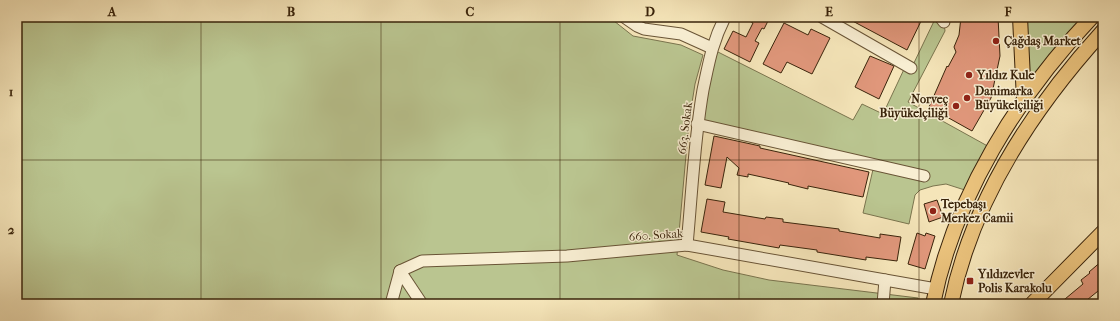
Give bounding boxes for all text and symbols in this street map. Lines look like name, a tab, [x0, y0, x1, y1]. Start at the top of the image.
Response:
text: A	[107, 4, 117, 19]
text: B	[287, 4, 296, 19]
text: C	[466, 4, 475, 19]
text: D	[645, 4, 655, 19]
text: E	[825, 4, 833, 19]
text: F	[1004, 4, 1012, 19]
place label: Çağdaş Market	[1004, 34, 1082, 49]
marker: Çağdaş Market	[991, 36, 1001, 46]
place label: Yıldız Kule	[976, 68, 1034, 82]
marker: Yıldız Kule	[964, 70, 974, 80]
text: 1	[9, 84, 14, 99]
place label: Danimarka Büyükelçiliği	[975, 84, 1044, 113]
place label: Norveç Büyükelçiliği	[880, 92, 949, 121]
marker: Danimarka Büyükelçiliği	[962, 93, 972, 103]
street label: 663. Sokak	[675, 100, 695, 155]
marker: Norveç Büyükelçiliği	[951, 101, 961, 111]
place label: Tepebaşı Merkez Camii	[940, 197, 1014, 225]
marker: Tepebaşı Merkez Camii	[928, 206, 938, 216]
text: 2	[8, 222, 15, 237]
street label: 660. Sokak	[628, 226, 685, 244]
place label: Yıldızevler Polis Karakolu	[977, 267, 1052, 295]
marker: Yıldızevler Polis Karakolu	[965, 276, 975, 286]

